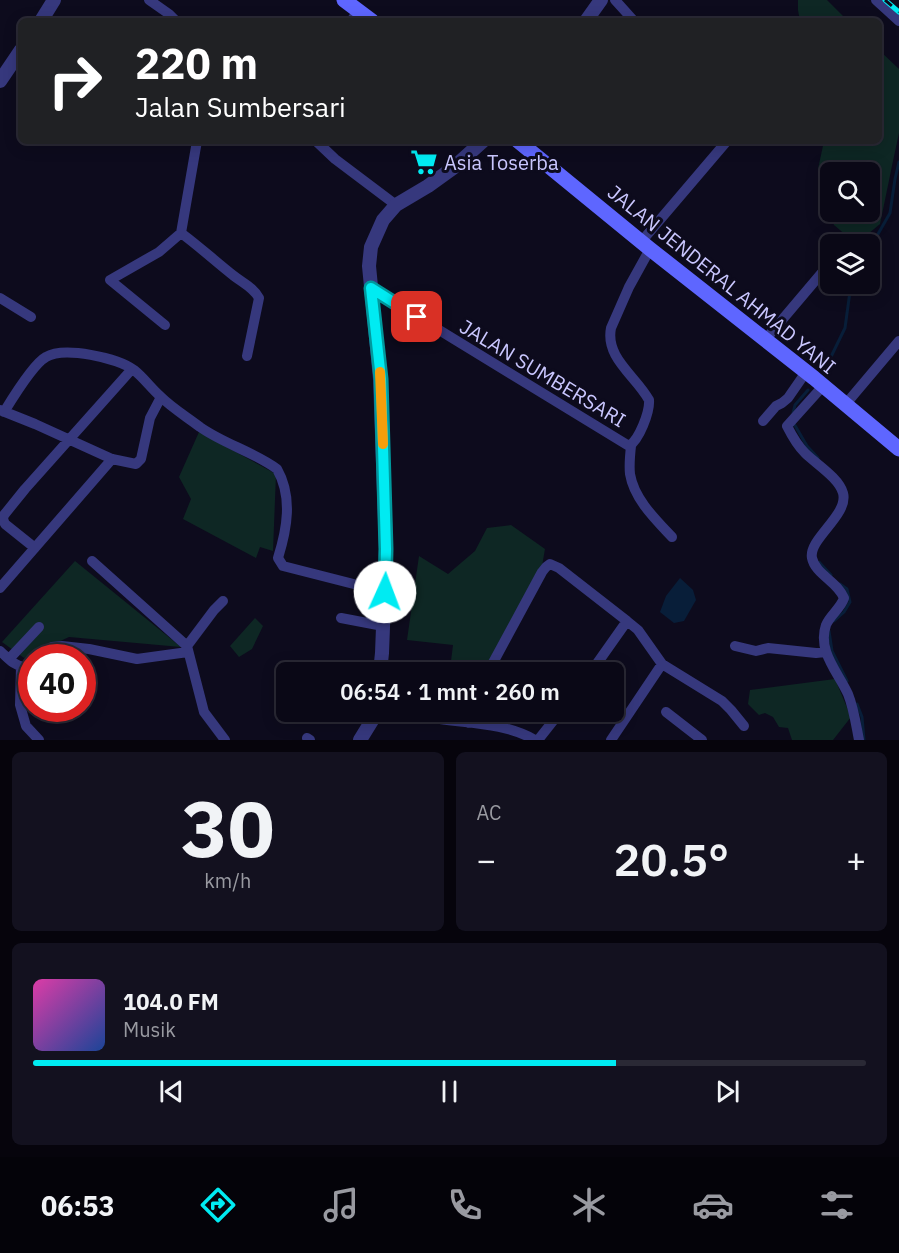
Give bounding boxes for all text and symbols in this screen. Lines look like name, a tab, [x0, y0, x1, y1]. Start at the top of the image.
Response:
text: 220 m	[135, 36, 258, 91]
icon: right	[36, 42, 114, 120]
text: Jalan Sumbersari	[135, 89, 346, 124]
supermarket icon: Asia Toserba	[409, 147, 439, 177]
place label: Asia Toserba	[444, 149, 559, 176]
map controls	[820, 162, 880, 294]
button: search	[820, 162, 880, 222]
street label: JALAN JENDERAL AHMAD YANI	[602, 178, 842, 380]
button: layers	[820, 234, 880, 294]
pin	[391, 291, 442, 342]
icon: arrive	[400, 300, 433, 333]
street label: JALAN SUMBERSARI	[455, 313, 631, 433]
position arrow	[353, 560, 417, 624]
speed limit sign: 40	[18, 644, 96, 722]
text: 06:54 · 1 mnt · 260 m	[340, 677, 560, 706]
text: 30	[181, 777, 275, 878]
text: AC	[477, 799, 501, 826]
text: 20.5°	[613, 830, 729, 888]
text: −	[477, 838, 496, 881]
text: +	[846, 838, 866, 881]
text: km/h	[204, 867, 251, 894]
text: 104.0 FM	[123, 987, 219, 1016]
text: Musik	[123, 1016, 176, 1043]
icon: previous	[155, 1075, 188, 1108]
icon: pause	[433, 1075, 466, 1108]
icon: next	[711, 1075, 744, 1108]
icon: directions	[197, 1184, 239, 1226]
icon: music	[320, 1184, 362, 1226]
icon: phone	[444, 1184, 486, 1226]
icon: climate	[568, 1184, 610, 1226]
icon: car	[692, 1184, 734, 1226]
icon: filters	[816, 1184, 858, 1226]
text: 06:53	[41, 1188, 115, 1223]

